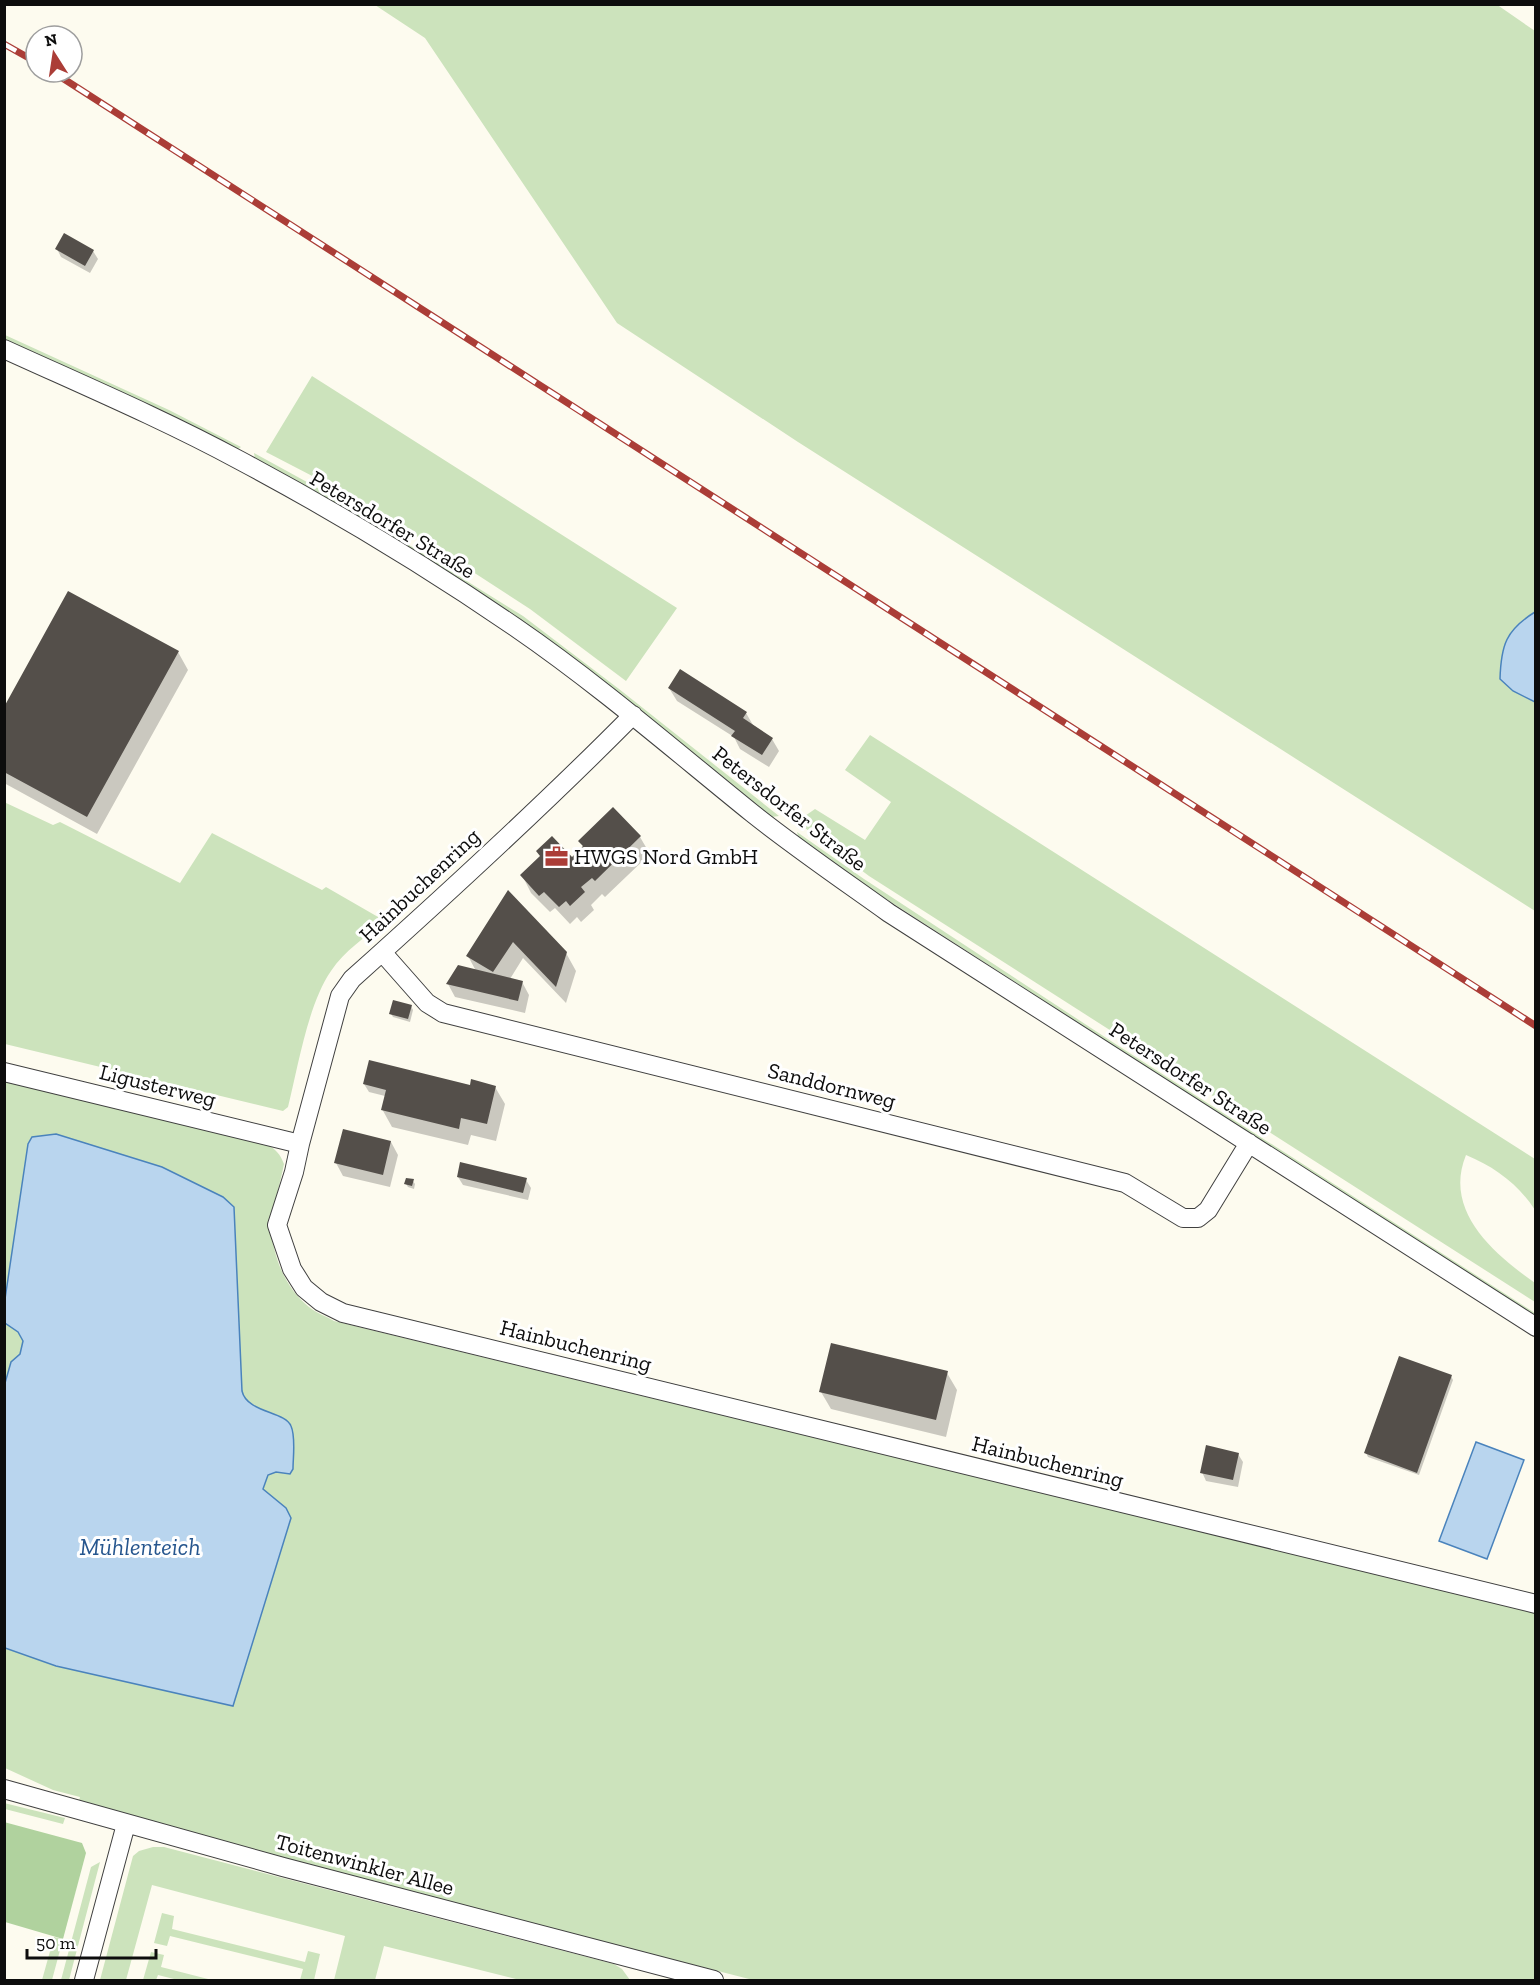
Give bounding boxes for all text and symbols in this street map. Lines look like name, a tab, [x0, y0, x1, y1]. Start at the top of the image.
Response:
north arrow	[24, 24, 84, 84]
text: N	[43, 29, 59, 50]
street label: Petersdorfer Straße	[305, 464, 480, 584]
street label: Petersdorfer Straße	[707, 740, 872, 877]
street label: Hainbuchenring	[353, 823, 485, 948]
office icon: HWGS Nord GmbH	[543, 843, 569, 869]
place label: HWGS Nord GmbH	[574, 843, 758, 870]
street label: Petersdorfer Straße	[1105, 1016, 1277, 1141]
street label: Sanddornweg	[765, 1057, 899, 1114]
street label: Ligusterweg	[97, 1058, 219, 1113]
street label: Hainbuchenring	[497, 1314, 655, 1377]
street label: Hainbuchenring	[969, 1430, 1127, 1493]
water label: Mühlenteich	[79, 1532, 201, 1561]
street label: Toitenwinkler Allee	[273, 1828, 457, 1901]
scale bar	[27, 1922, 156, 1960]
text: 50 m	[36, 1932, 76, 1954]

